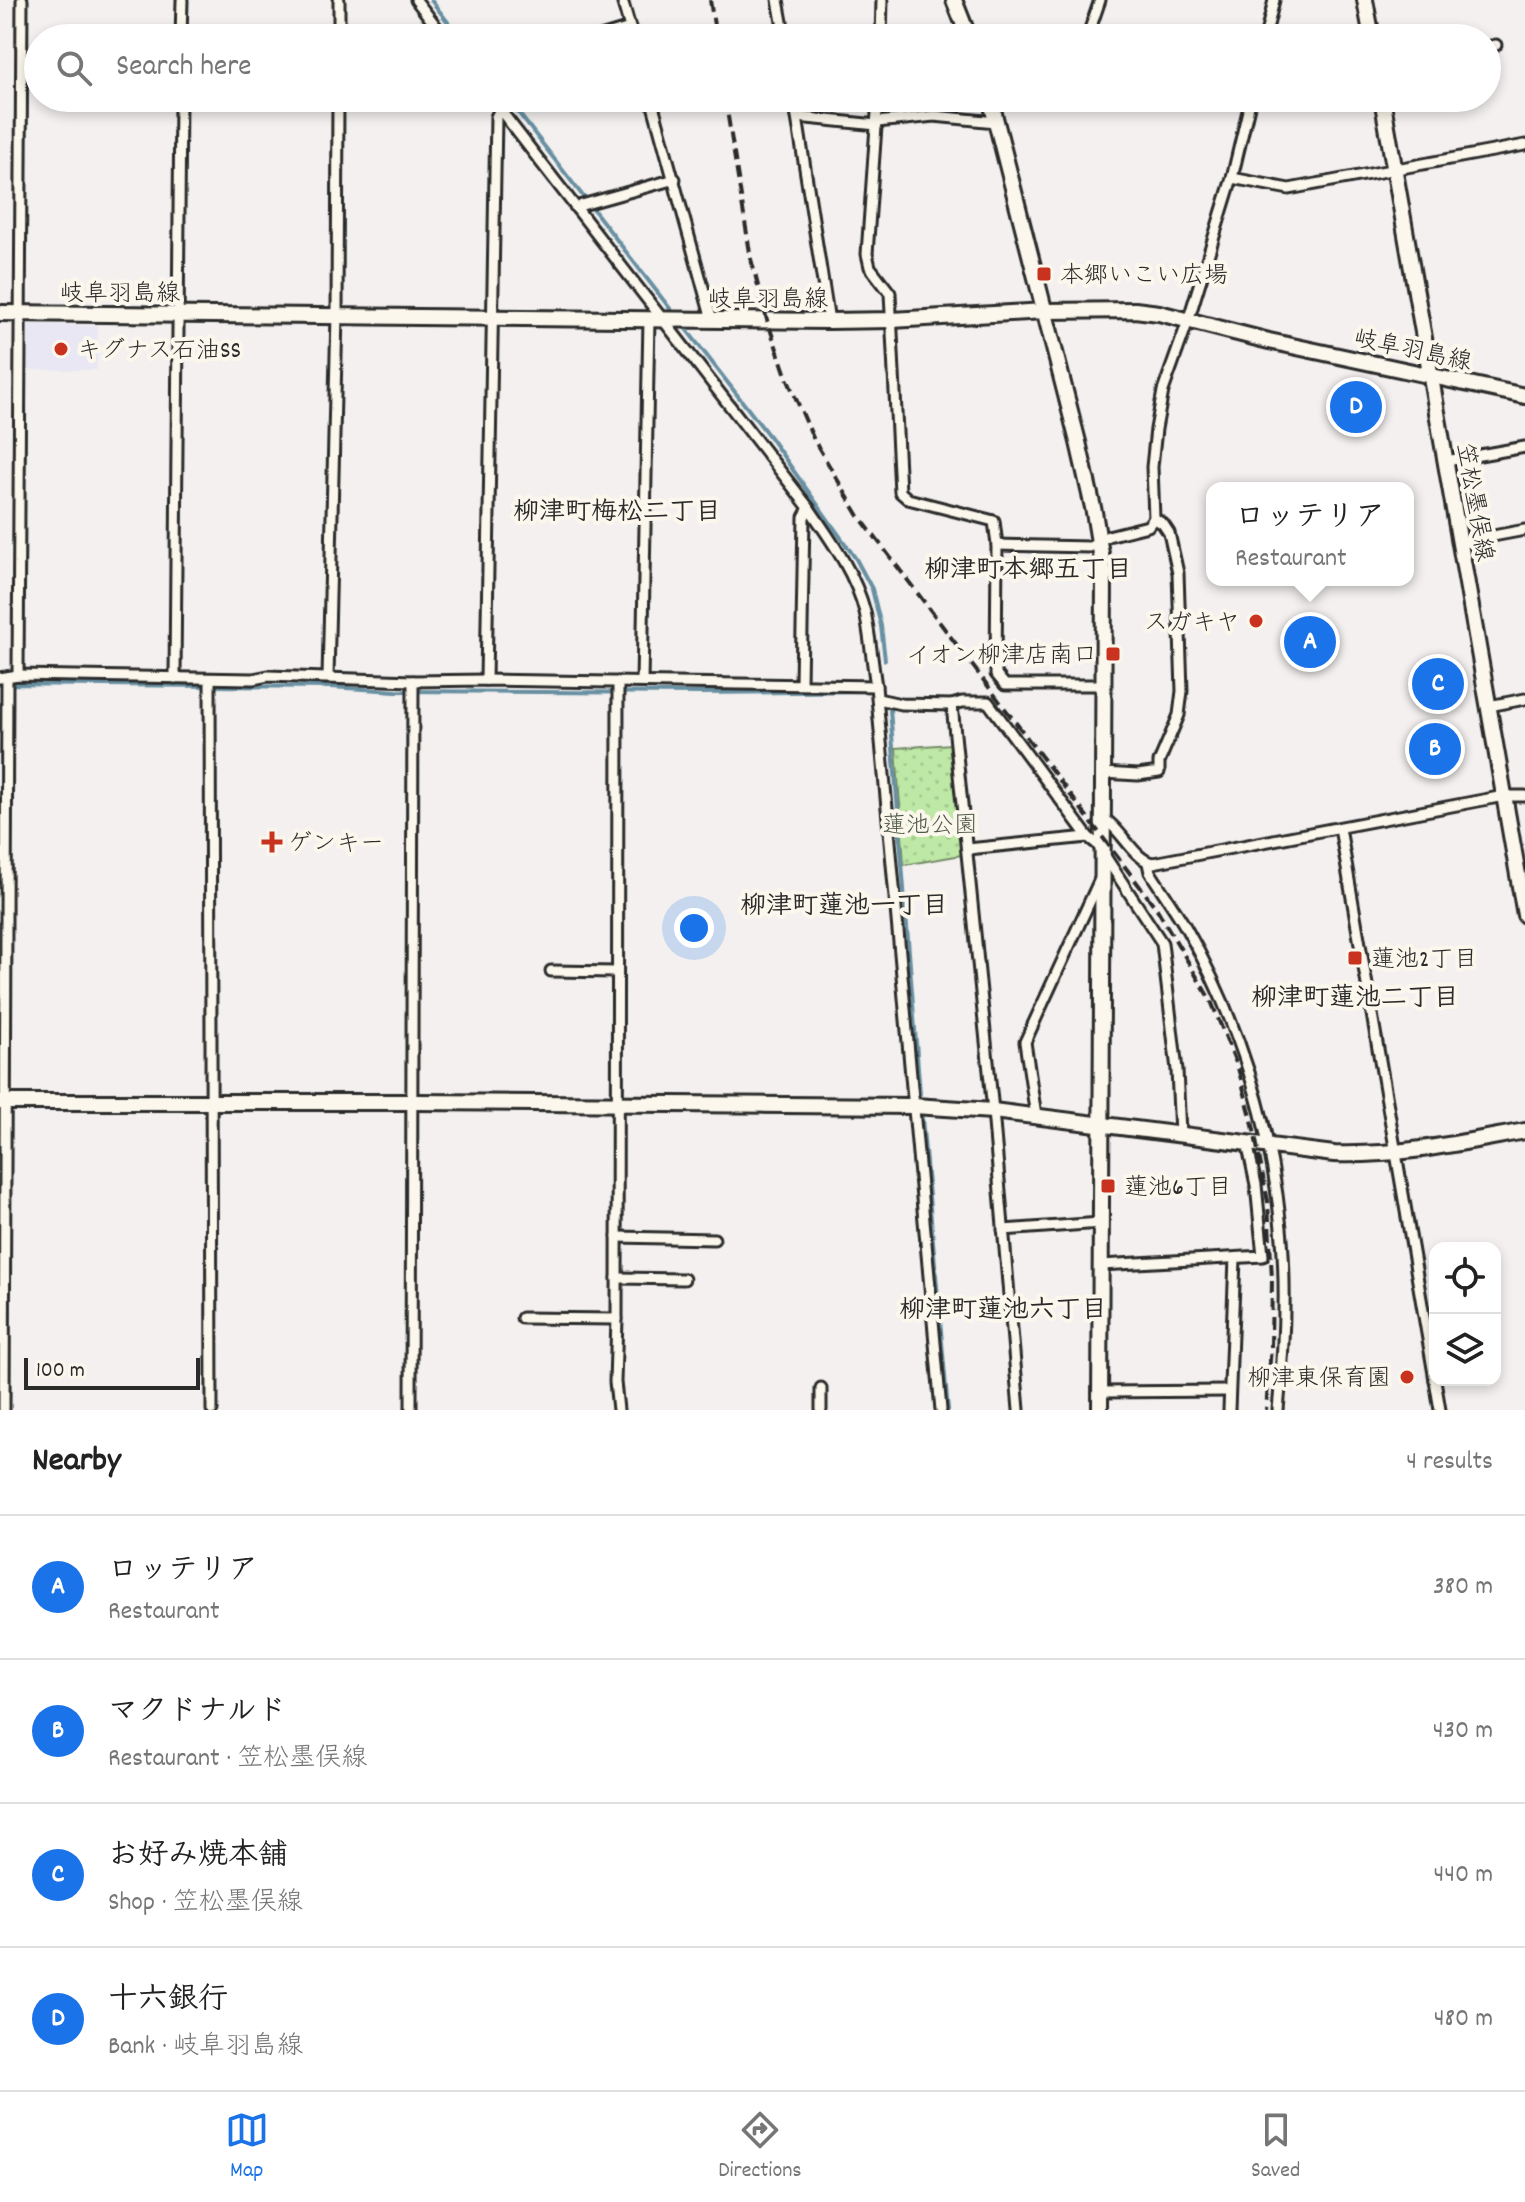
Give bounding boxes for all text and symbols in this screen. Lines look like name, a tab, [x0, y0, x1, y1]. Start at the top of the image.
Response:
search box	[24, 24, 1501, 112]
icon: search	[52, 46, 96, 90]
text: Search here	[116, 47, 252, 90]
place label: 本郷いこい広場	[1060, 260, 1228, 294]
marker: 本郷いこい広場	[1035, 265, 1053, 283]
street label: 岐阜羽島線	[60, 278, 180, 312]
street label: 岐阜羽島線	[708, 284, 828, 318]
street label: 岐阜羽島線	[1350, 323, 1475, 381]
place label: キグナス石油SS	[77, 335, 241, 369]
marker: キグナス石油SS	[52, 340, 70, 358]
pin: D	[1330, 377, 1382, 437]
street label: 笠松墨俣線	[1446, 440, 1500, 565]
popup	[1206, 482, 1414, 586]
district label: 柳津町梅松二丁目	[513, 495, 721, 532]
text: ロッテリア	[1235, 498, 1385, 541]
text: Restaurant	[1235, 541, 1347, 578]
district label: 柳津町本郷五丁目	[924, 553, 1132, 590]
place label: スガキヤ	[1144, 607, 1240, 641]
marker: スガキヤ	[1247, 612, 1265, 630]
pin: A	[1284, 612, 1336, 672]
place label: イオン柳津店南口	[906, 640, 1097, 674]
marker: イオン柳津店南口	[1104, 645, 1122, 663]
pin: C	[1412, 654, 1464, 714]
pin: B	[1409, 719, 1461, 779]
park label: 蓮池公園	[882, 810, 978, 844]
place label: ゲンキー	[288, 828, 384, 862]
marker: ゲンキー	[263, 833, 281, 851]
district label: 柳津町蓮池一丁目	[740, 889, 948, 926]
your location	[674, 908, 714, 948]
place label: 蓮池2丁目	[1371, 944, 1478, 978]
marker: 蓮池2丁目	[1346, 949, 1364, 967]
district label: 柳津町蓮池二丁目	[1251, 981, 1459, 1018]
place label: 蓮池6丁目	[1124, 1172, 1232, 1206]
marker: 蓮池6丁目	[1099, 1177, 1117, 1195]
map controls	[1429, 1242, 1501, 1386]
button: locate	[1429, 1242, 1501, 1314]
district label: 柳津町蓮池六丁目	[899, 1293, 1107, 1330]
button: layers	[1429, 1314, 1501, 1386]
scale bar	[24, 1354, 200, 1390]
text: 100 m	[36, 1356, 85, 1387]
place label: 柳津東保育園	[1247, 1363, 1391, 1397]
marker: 柳津東保育園	[1398, 1368, 1416, 1386]
text: Nearby	[32, 1438, 121, 1487]
text: 4 results	[1406, 1444, 1493, 1481]
text: ロッテリア	[108, 1551, 258, 1594]
text: A	[51, 1569, 65, 1606]
text: 380 m	[1433, 1569, 1493, 1606]
text: Restaurant	[108, 1594, 220, 1631]
text: マクドナルド	[108, 1692, 287, 1735]
text: B	[52, 1713, 64, 1750]
text: 430 m	[1433, 1713, 1493, 1750]
text: Restaurant · 笠松墨俣線	[108, 1741, 367, 1778]
text: お好み焼本舗	[108, 1836, 288, 1879]
text: C	[52, 1857, 64, 1894]
text: 440 m	[1433, 1857, 1493, 1894]
text: Shop · 笠松墨俣線	[108, 1885, 303, 1922]
text: 十六銀行	[108, 1980, 228, 2023]
text: D	[51, 2001, 65, 2038]
text: 480 m	[1434, 2001, 1493, 2038]
text: Bank · 岐阜羽島線	[108, 2029, 303, 2066]
tab: Map	[225, 2108, 269, 2187]
tab: Directions	[718, 2108, 802, 2187]
tab: Saved	[1251, 2108, 1300, 2187]

